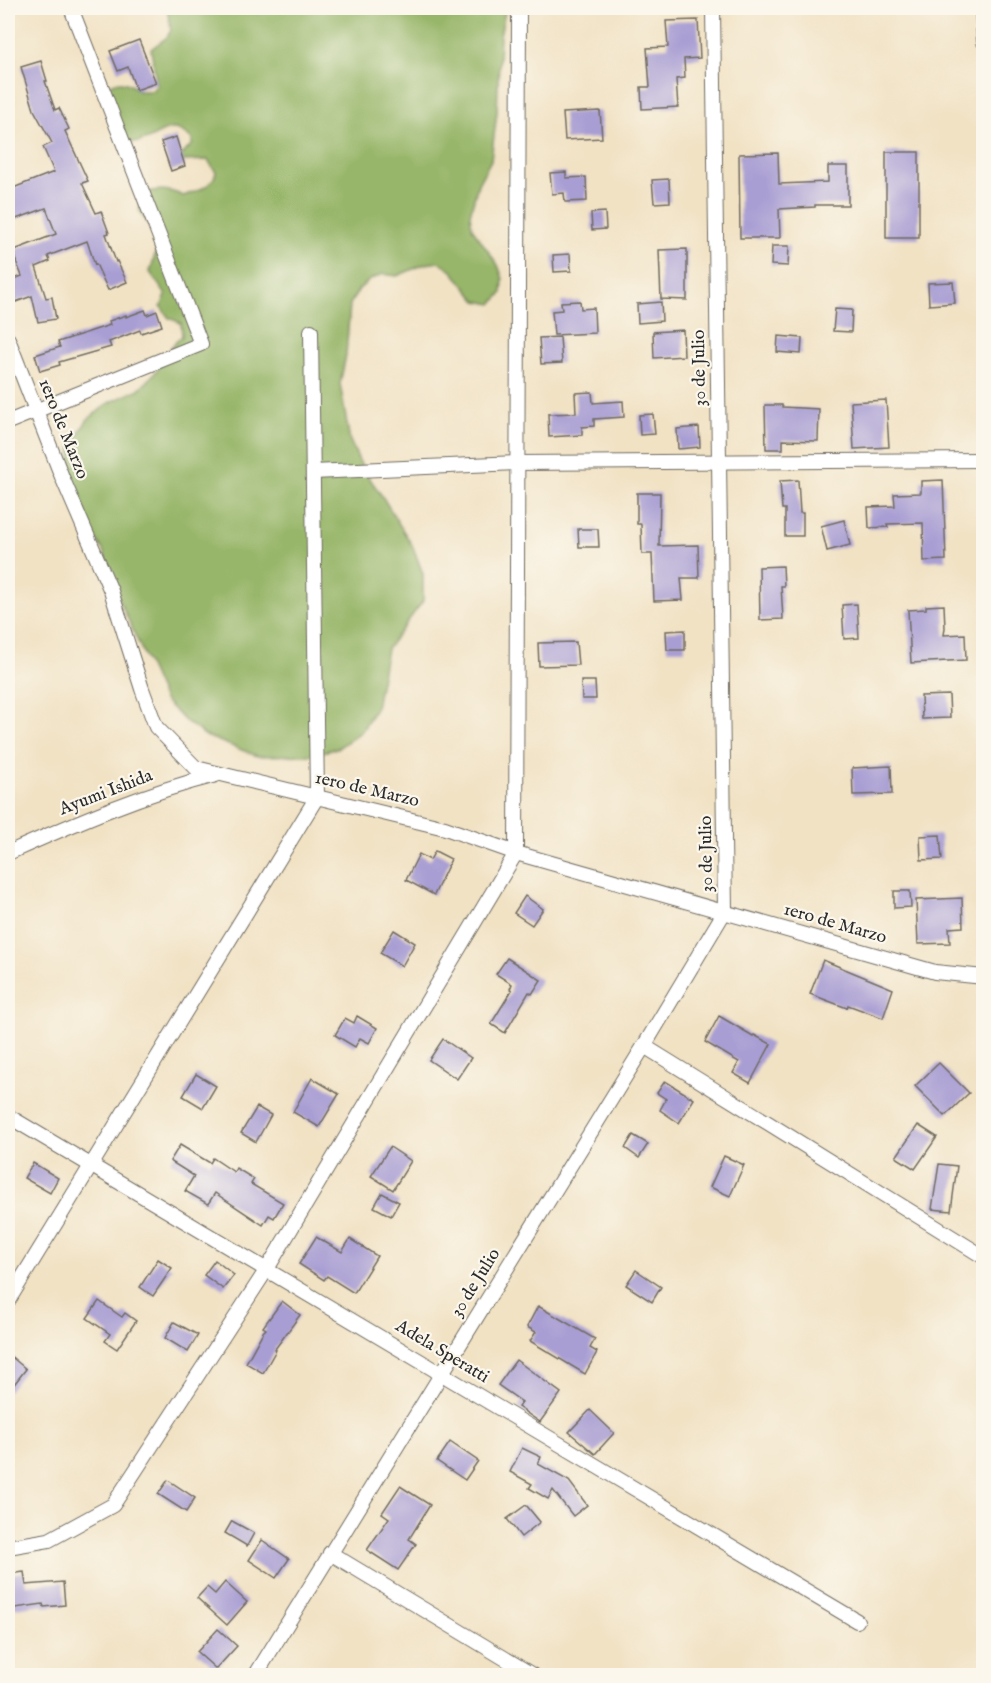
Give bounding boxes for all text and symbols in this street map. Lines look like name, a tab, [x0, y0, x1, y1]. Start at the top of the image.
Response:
street label: 30 de Julio	[688, 329, 712, 407]
street label: 1ero de Marzo	[32, 375, 94, 483]
street label: Ayumi Ishida	[55, 765, 156, 822]
street label: 1ero de Marzo	[313, 767, 422, 813]
street label: 30 de Julio	[695, 815, 719, 893]
street label: 1ero de Marzo	[781, 898, 890, 950]
street label: 30 de Julio	[446, 1244, 506, 1322]
street label: Adela Speratti	[390, 1314, 493, 1389]

